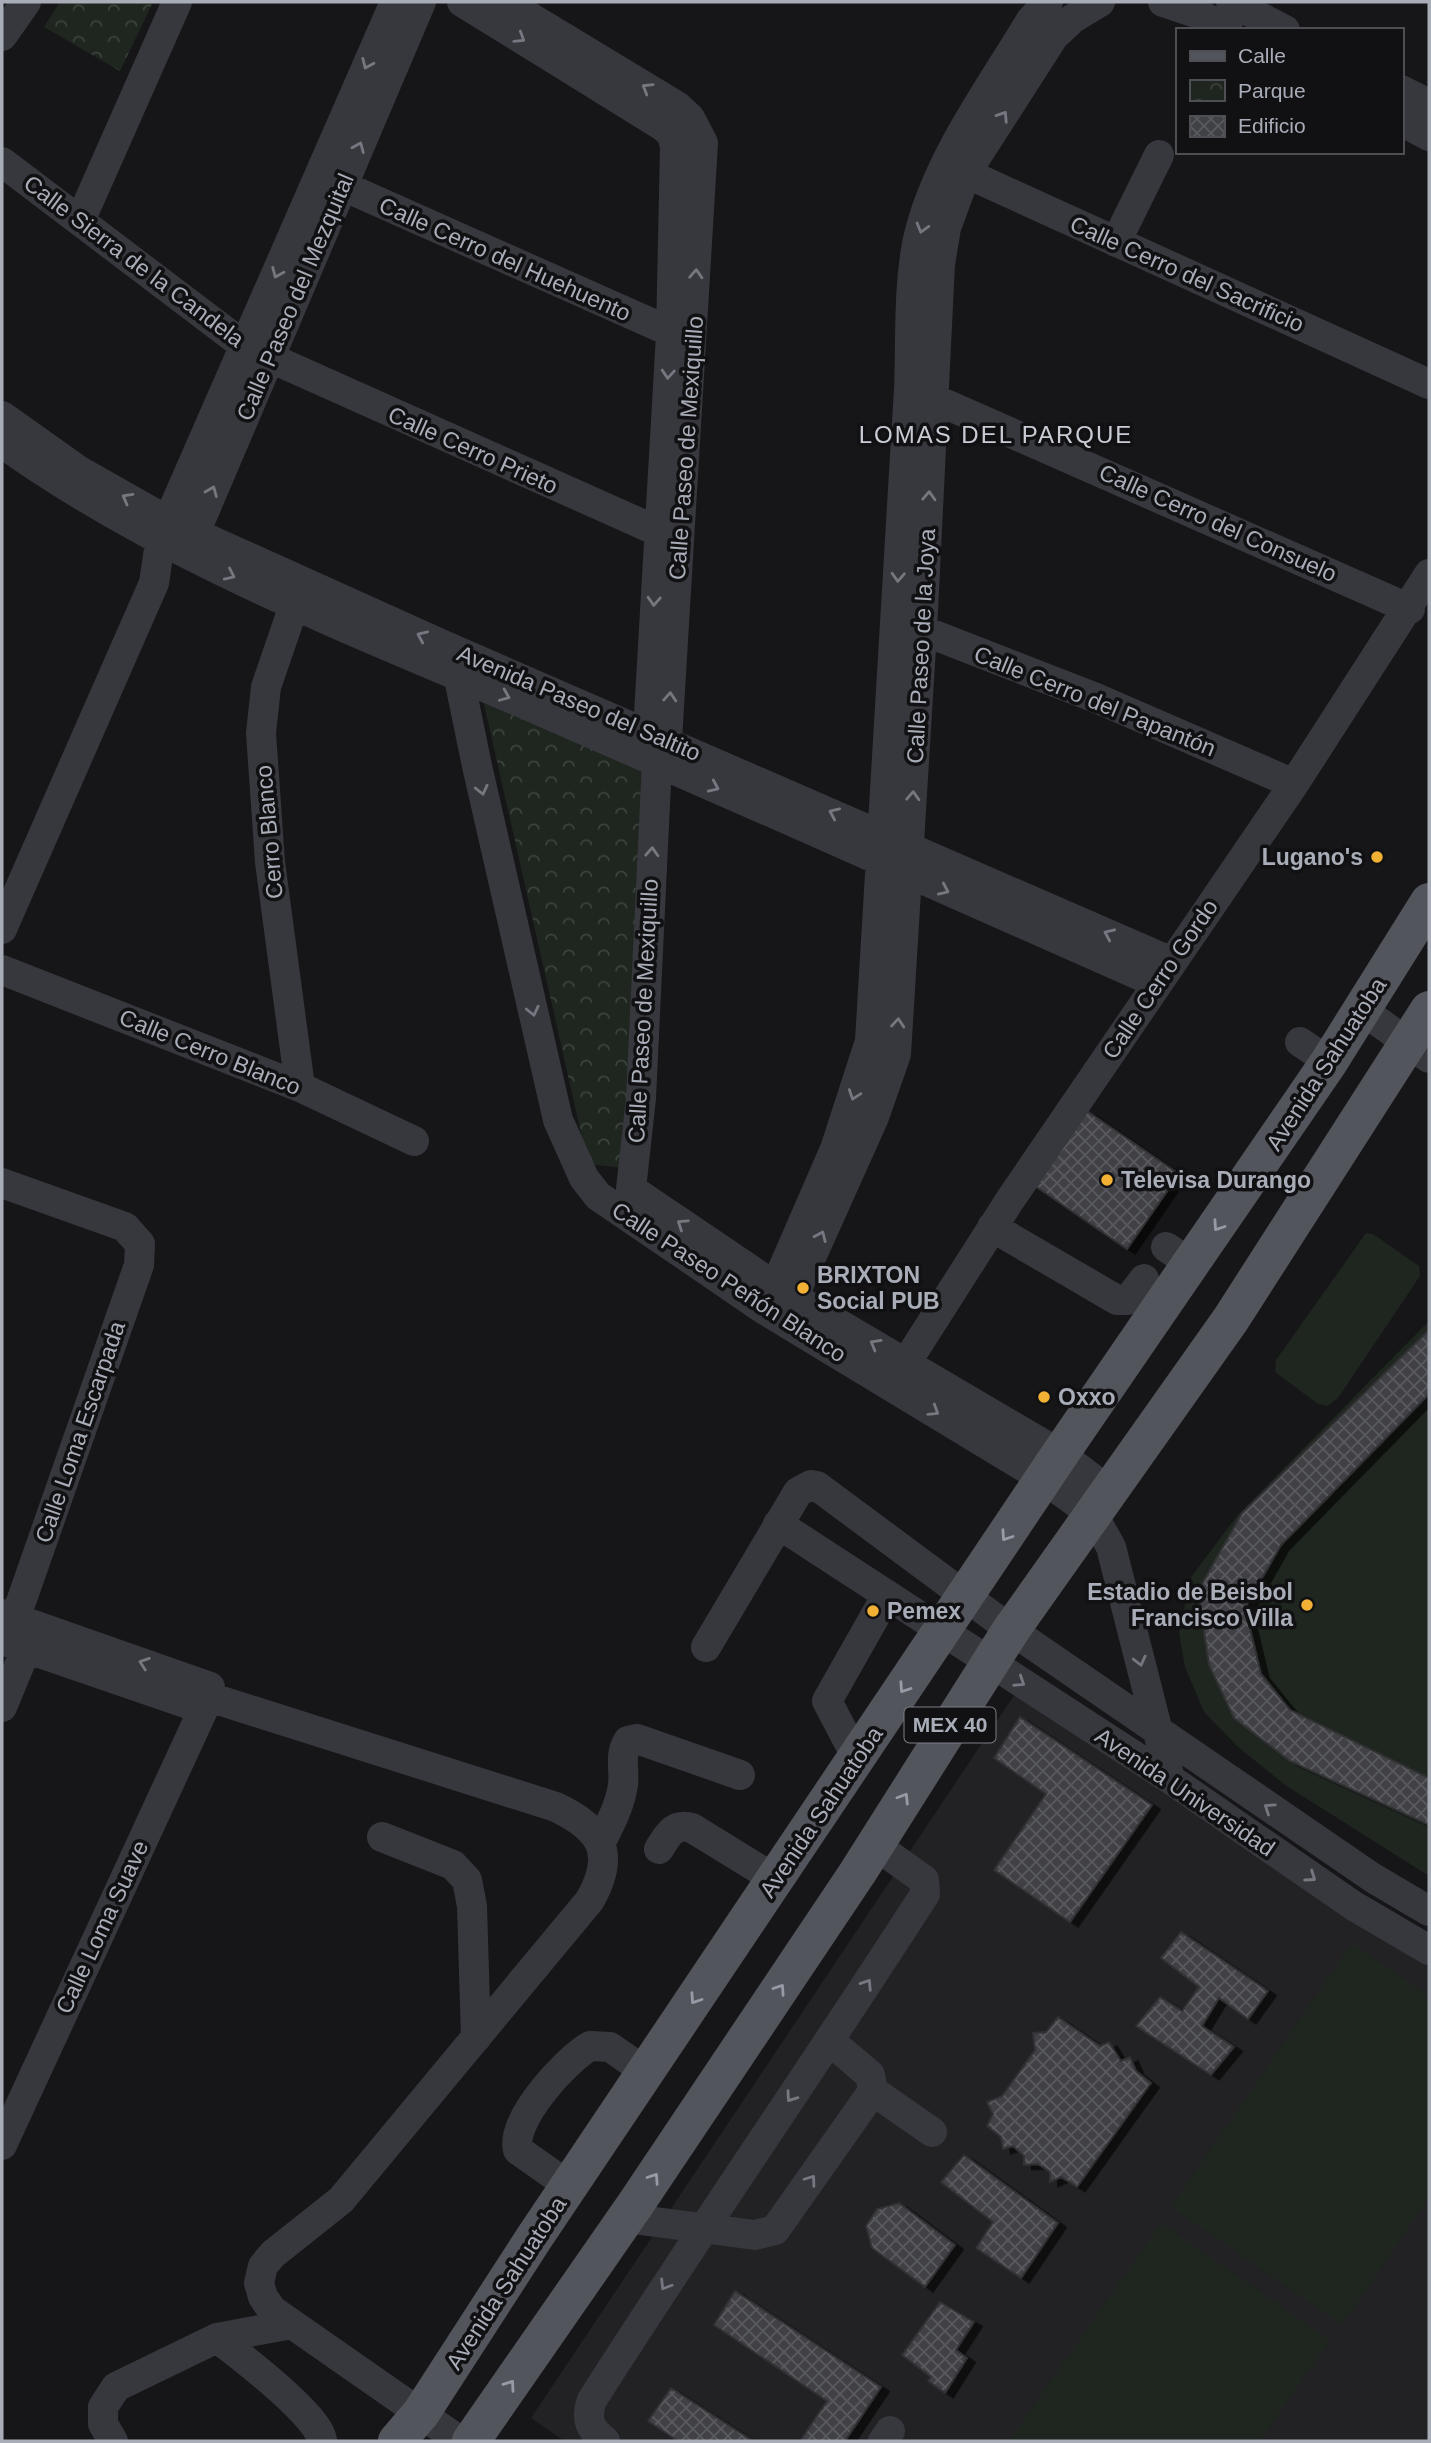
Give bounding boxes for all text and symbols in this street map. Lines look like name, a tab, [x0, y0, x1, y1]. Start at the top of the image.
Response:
legend	[1176, 28, 1403, 154]
one-way arrow	[512, 29, 525, 42]
text: Calle	[1238, 44, 1286, 67]
one-way arrow	[361, 57, 375, 69]
text: Parque	[1238, 79, 1306, 102]
one-way arrow	[642, 83, 655, 96]
one-way arrow	[994, 110, 1007, 123]
text: Edificio	[1238, 114, 1306, 137]
one-way arrow	[351, 142, 365, 154]
street label: Calle Sierra de la Candela	[19, 170, 249, 352]
street label: Calle Paseo del Mezquital	[231, 170, 359, 424]
street label: Calle Cerro del Huehuento	[375, 192, 635, 326]
street label: Calle Cerro del Sacrificio	[1066, 211, 1308, 337]
one-way arrow	[915, 222, 930, 234]
one-way arrow	[271, 266, 285, 278]
one-way arrow	[689, 269, 704, 280]
street label: Calle Paseo de Mexiquillo	[664, 315, 708, 581]
one-way arrow	[661, 369, 676, 380]
street label: Calle Cerro Prieto	[384, 401, 562, 499]
district label: LOMAS DEL PARQUE	[859, 421, 1133, 448]
street label: Calle Cerro del Consuelo	[1095, 459, 1341, 587]
one-way arrow	[204, 486, 218, 499]
one-way arrow	[922, 490, 937, 501]
one-way arrow	[122, 493, 135, 506]
street label: Calle Paseo de la Joya	[902, 528, 940, 764]
one-way arrow	[223, 567, 235, 581]
one-way arrow	[891, 571, 906, 582]
one-way arrow	[647, 596, 662, 607]
one-way arrow	[417, 630, 429, 644]
street label: Avenida Paseo del Saltito	[453, 640, 705, 766]
street label: Calle Cerro del Papantón	[970, 641, 1220, 761]
one-way arrow	[498, 688, 511, 702]
one-way arrow	[662, 691, 677, 702]
street label: Cerro Blanco	[250, 764, 288, 900]
one-way arrow	[707, 779, 719, 793]
one-way arrow	[474, 784, 488, 796]
one-way arrow	[905, 791, 920, 802]
one-way arrow	[828, 807, 841, 821]
place label: Lugano's	[1262, 844, 1363, 870]
one-way arrow	[644, 846, 659, 857]
marker: Lugano's	[1369, 849, 1385, 865]
street label: Calle Paseo de Mexiquillo	[623, 878, 663, 1144]
one-way arrow	[937, 882, 949, 896]
street label: Calle Cerro Gordo	[1097, 894, 1223, 1064]
one-way arrow	[1104, 928, 1116, 942]
street label: Avenida Sahuatoba	[1261, 973, 1392, 1155]
street label: Calle Cerro Blanco	[116, 1004, 304, 1100]
one-way arrow	[525, 1005, 540, 1017]
one-way arrow	[890, 1018, 905, 1029]
one-way arrow	[848, 1088, 862, 1100]
place label: Televisa Durango	[1121, 1167, 1311, 1193]
marker: Televisa Durango	[1099, 1172, 1115, 1188]
street label: Calle Paseo Peñón Blanco	[607, 1197, 851, 1367]
one-way arrow	[1214, 1218, 1226, 1231]
one-way arrow	[677, 1219, 690, 1232]
one-way arrow	[813, 1231, 827, 1243]
place label: BRIXTON Social PUB	[817, 1262, 940, 1314]
marker: BRIXTON Social PUB	[795, 1280, 811, 1296]
street label: Calle Loma Escarpada	[30, 1318, 130, 1546]
one-way arrow	[869, 1339, 882, 1352]
place label: Oxxo	[1058, 1384, 1116, 1410]
marker: Oxxo	[1036, 1389, 1052, 1405]
one-way arrow	[927, 1403, 940, 1416]
one-way arrow	[1002, 1528, 1014, 1541]
place label: Estadio de Beisbol Francisco Villa	[1087, 1579, 1293, 1631]
marker: Estadio de Beisbol Francisco Villa	[1299, 1597, 1315, 1613]
place label: Pemex	[887, 1598, 961, 1624]
marker: Pemex	[865, 1603, 881, 1619]
one-way arrow	[1132, 1655, 1146, 1667]
one-way arrow	[138, 1657, 150, 1672]
one-way arrow	[1012, 1674, 1025, 1686]
one-way arrow	[900, 1680, 912, 1693]
road number: MEX 40	[904, 1708, 996, 1742]
street label: Avenida Sahuatoba	[754, 1722, 888, 1902]
street label: Avenida Universidad	[1090, 1722, 1280, 1862]
one-way arrow	[896, 1793, 909, 1806]
one-way arrow	[1264, 1803, 1277, 1816]
street label: Calle Loma Suave	[51, 1836, 153, 2018]
one-way arrow	[1303, 1869, 1316, 1881]
one-way arrow	[859, 1978, 872, 1991]
one-way arrow	[772, 1984, 784, 1997]
one-way arrow	[691, 1991, 703, 2004]
one-way arrow	[787, 2089, 799, 2102]
one-way arrow	[645, 2173, 658, 2186]
one-way arrow	[802, 2175, 815, 2188]
street label: Avenida Sahuatoba	[441, 2192, 572, 2374]
one-way arrow	[660, 2277, 673, 2290]
one-way arrow	[502, 2380, 514, 2393]

